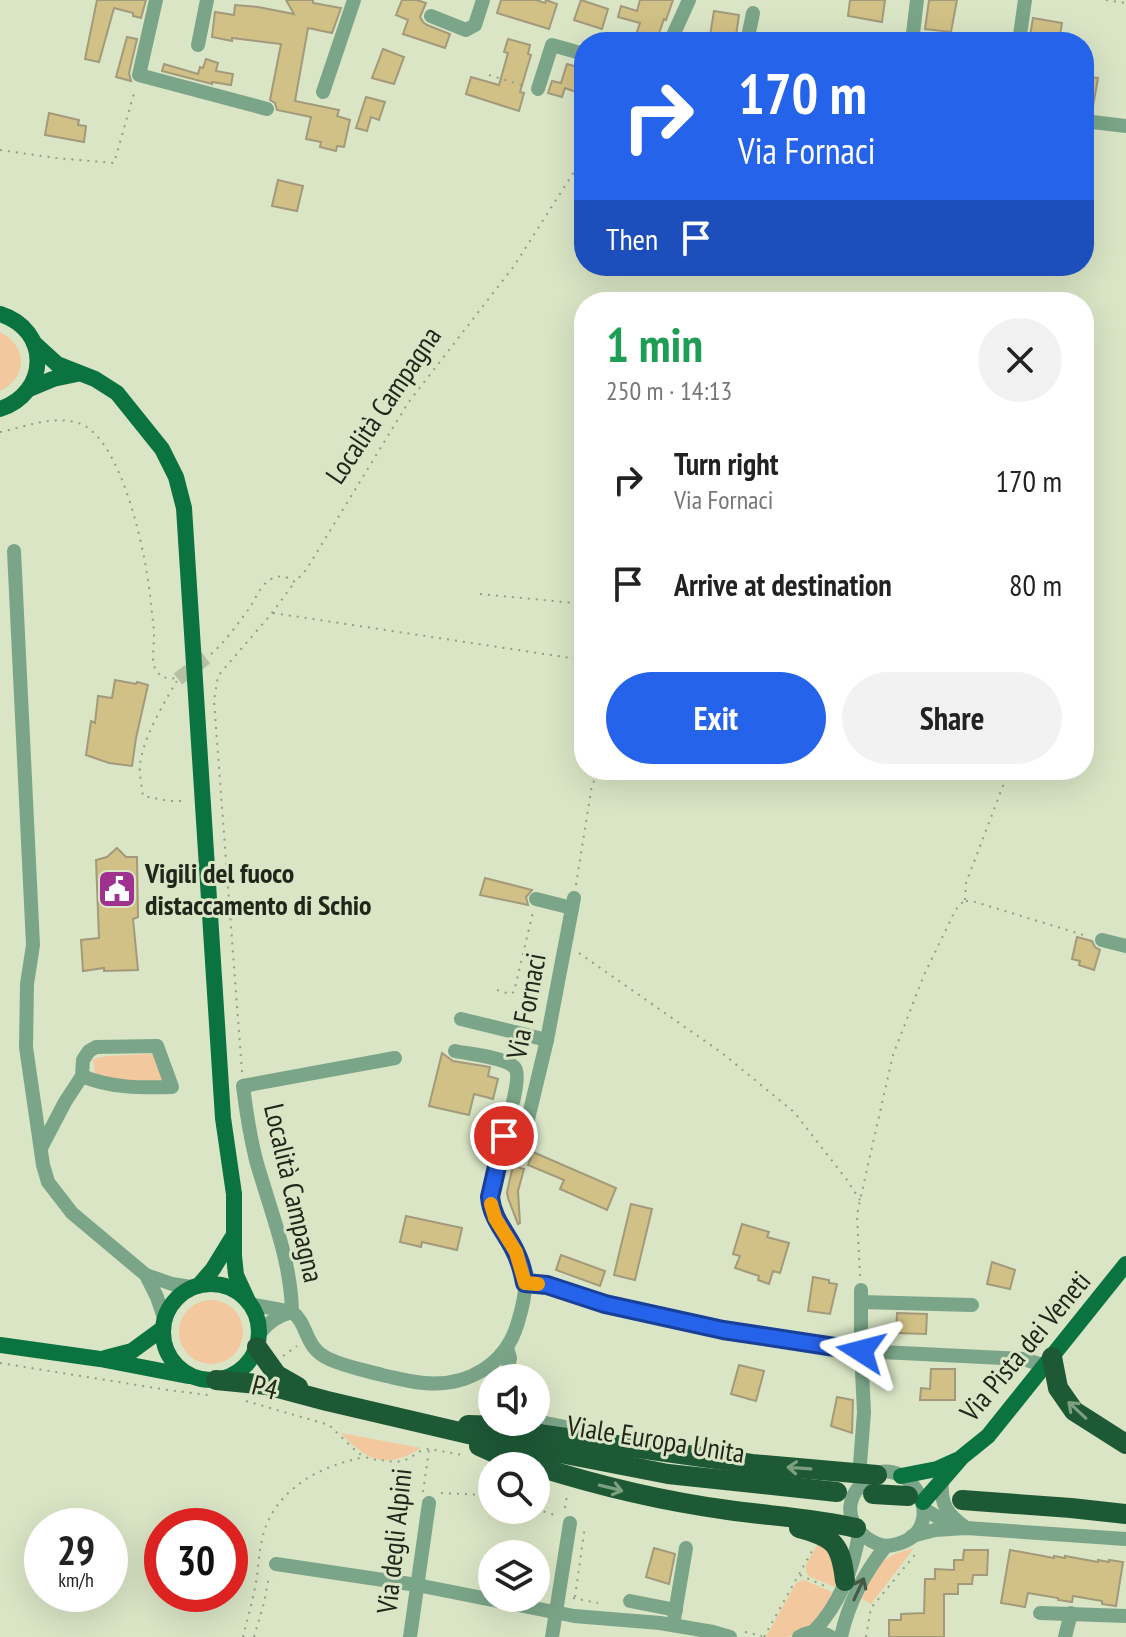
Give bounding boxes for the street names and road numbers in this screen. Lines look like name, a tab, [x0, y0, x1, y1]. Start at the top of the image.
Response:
street label: Località Campagna	[316, 319, 449, 490]
street label: Via Fornaci	[497, 950, 554, 1063]
street label: Località Campagna	[256, 1100, 333, 1286]
street label: Via Pista dei Veneti	[950, 1263, 1098, 1429]
street label: P4	[248, 1365, 282, 1408]
street label: Viale Europa Unita	[564, 1406, 748, 1471]
street label: Via degli Alpini	[367, 1466, 420, 1616]

